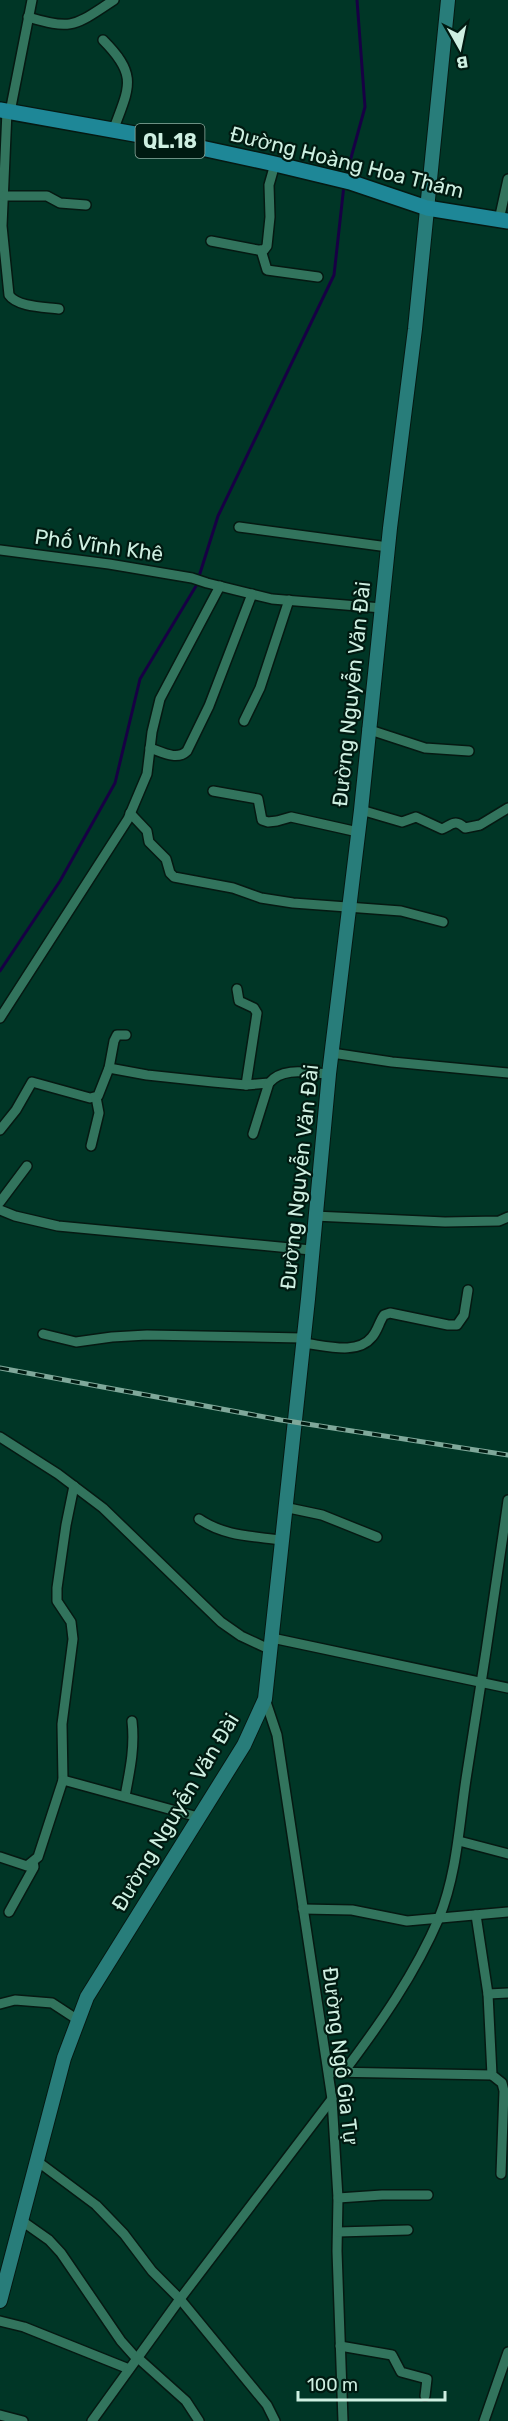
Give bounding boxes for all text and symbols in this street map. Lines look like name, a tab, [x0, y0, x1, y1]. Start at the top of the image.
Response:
north arrow	[430, 18, 490, 78]
text: B	[455, 52, 469, 73]
street label: Đường Hoàng Hoa Thám	[228, 121, 466, 203]
road number: QL.18	[136, 124, 204, 158]
street label: Phố Vĩnh Khê	[33, 524, 165, 566]
street label: Đường Nguyễn Văn Đài	[327, 580, 375, 808]
street label: Đường Nguyễn Văn Đài	[275, 1063, 323, 1291]
street label: Đường Nguyễn Văn Đài	[106, 1709, 244, 1915]
street label: Đường Ngô Gia Tự	[318, 1966, 364, 2146]
scale bar	[298, 2364, 445, 2402]
text: 100 m	[307, 2374, 358, 2396]

